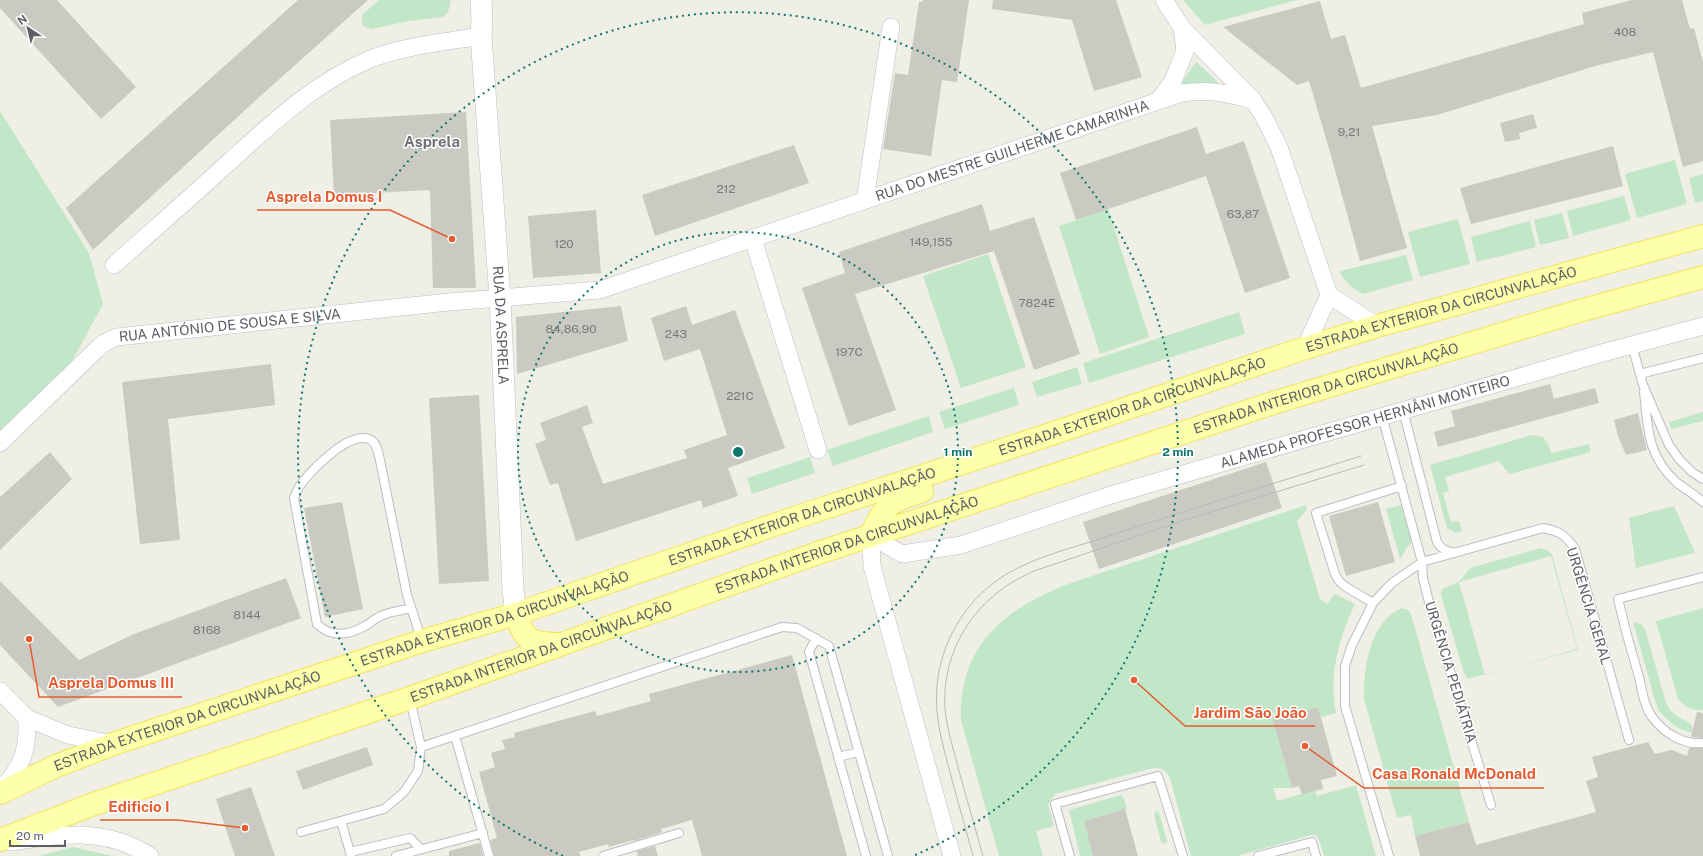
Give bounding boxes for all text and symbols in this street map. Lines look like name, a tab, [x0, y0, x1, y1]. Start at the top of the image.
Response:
north arrow	[8, 8, 48, 48]
text: N	[15, 12, 29, 27]
house number: 408	[1614, 25, 1637, 39]
street label: RUA DO MESTRE GUILHERME CAMARINHA	[873, 97, 1151, 204]
house number: 9,21	[1338, 125, 1360, 139]
district label: Asprela	[404, 133, 460, 150]
house number: 212	[716, 182, 736, 196]
callout: Asprela Domus I	[257, 183, 390, 210]
text: Asprela Domus I	[266, 188, 382, 205]
house number: 63,87	[1227, 207, 1259, 221]
house number: 149,155	[909, 235, 953, 249]
house number: 120	[554, 237, 574, 251]
street label: ESTRADA EXTERIOR DA CIRCUNVALAÇÃO	[1304, 263, 1579, 355]
street label: RUA DA ASPRELA	[490, 265, 512, 385]
house number: 7824E	[1019, 296, 1055, 310]
street label: RUA ANTÓNIO DE SOUSA E SILVA	[118, 305, 342, 345]
house number: 84,86,90	[545, 322, 597, 336]
house number: 243	[665, 327, 687, 341]
street label: ESTRADA INTERIOR DA CIRCUNVALAÇÃO	[1191, 340, 1461, 437]
house number: 197C	[835, 345, 863, 359]
street label: ESTRADA EXTERIOR DA CIRCUNVALAÇÃO	[996, 354, 1268, 459]
street label: ALAMEDA PROFESSOR HERNÂNI MONTEIRO	[1218, 372, 1512, 471]
house number: 221C	[726, 389, 754, 403]
centre of rings	[731, 445, 745, 459]
text: 1 min	[944, 445, 972, 459]
text: 2 min	[1162, 445, 1194, 459]
street label: ESTRADA EXTERIOR DA CIRCUNVALAÇÃO	[666, 464, 938, 569]
street label: ESTRADA INTERIOR DA CIRCUNVALAÇÃO	[713, 493, 981, 597]
street label: URGÊNCIA GERAL	[1563, 545, 1615, 667]
street label: ESTRADA EXTERIOR DA CIRCUNVALAÇÃO	[358, 568, 631, 669]
street label: ESTRADA INTERIOR DA CIRCUNVALAÇÃO	[408, 597, 674, 705]
street label: URGÊNCIA PEDIÁTRIA	[1422, 599, 1481, 745]
house number: 8144	[233, 608, 261, 622]
house number: 8168	[193, 623, 221, 637]
street label: ESTRADA EXTERIOR DA CIRCUNVALAÇÃO	[52, 667, 323, 774]
callout: Asprela Domus III	[39, 670, 182, 697]
text: Asprela Domus III	[48, 674, 174, 691]
callout: Jardim São João	[1185, 699, 1315, 726]
text: Jardim São João	[1193, 704, 1307, 721]
callout: Casa Ronald McDonald	[1364, 761, 1544, 788]
text: Casa Ronald McDonald	[1372, 765, 1536, 782]
callout: Edificio I	[100, 793, 178, 820]
text: Edificio I	[108, 798, 170, 815]
scale bar	[10, 822, 65, 848]
text: 20 m	[16, 829, 44, 843]

